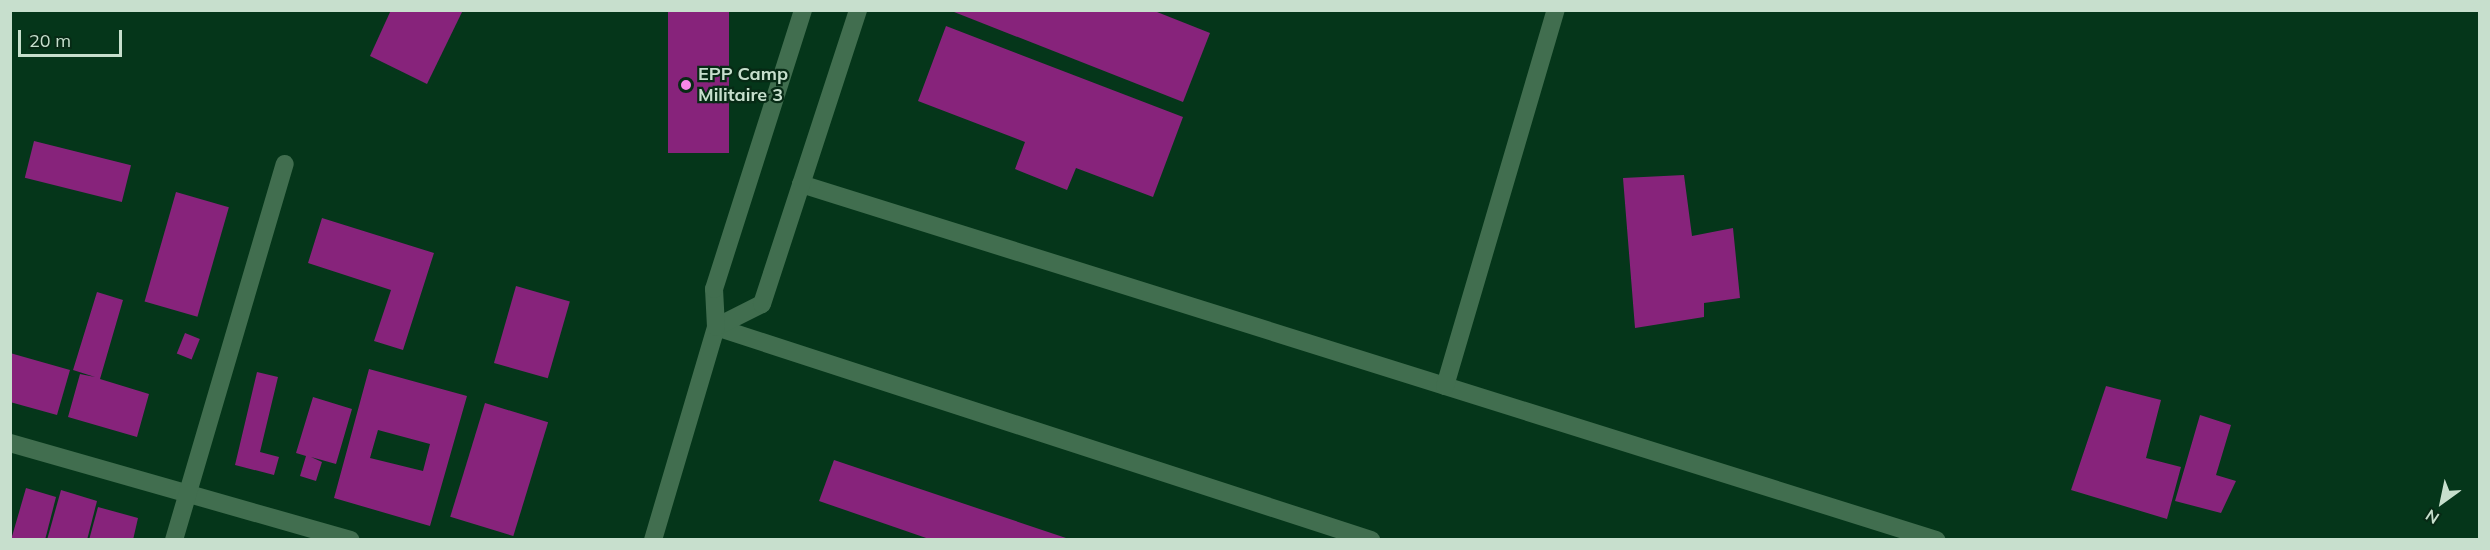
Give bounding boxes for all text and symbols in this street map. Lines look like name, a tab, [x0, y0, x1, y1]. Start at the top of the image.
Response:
scale bar	[21, 18, 124, 56]
text: 20 m	[29, 29, 71, 52]
place label: EPP Camp Militaire 3	[698, 64, 788, 106]
marker: EPP Camp Militaire 3	[679, 78, 693, 92]
north arrow	[2412, 472, 2472, 532]
text: N	[2422, 505, 2443, 529]

